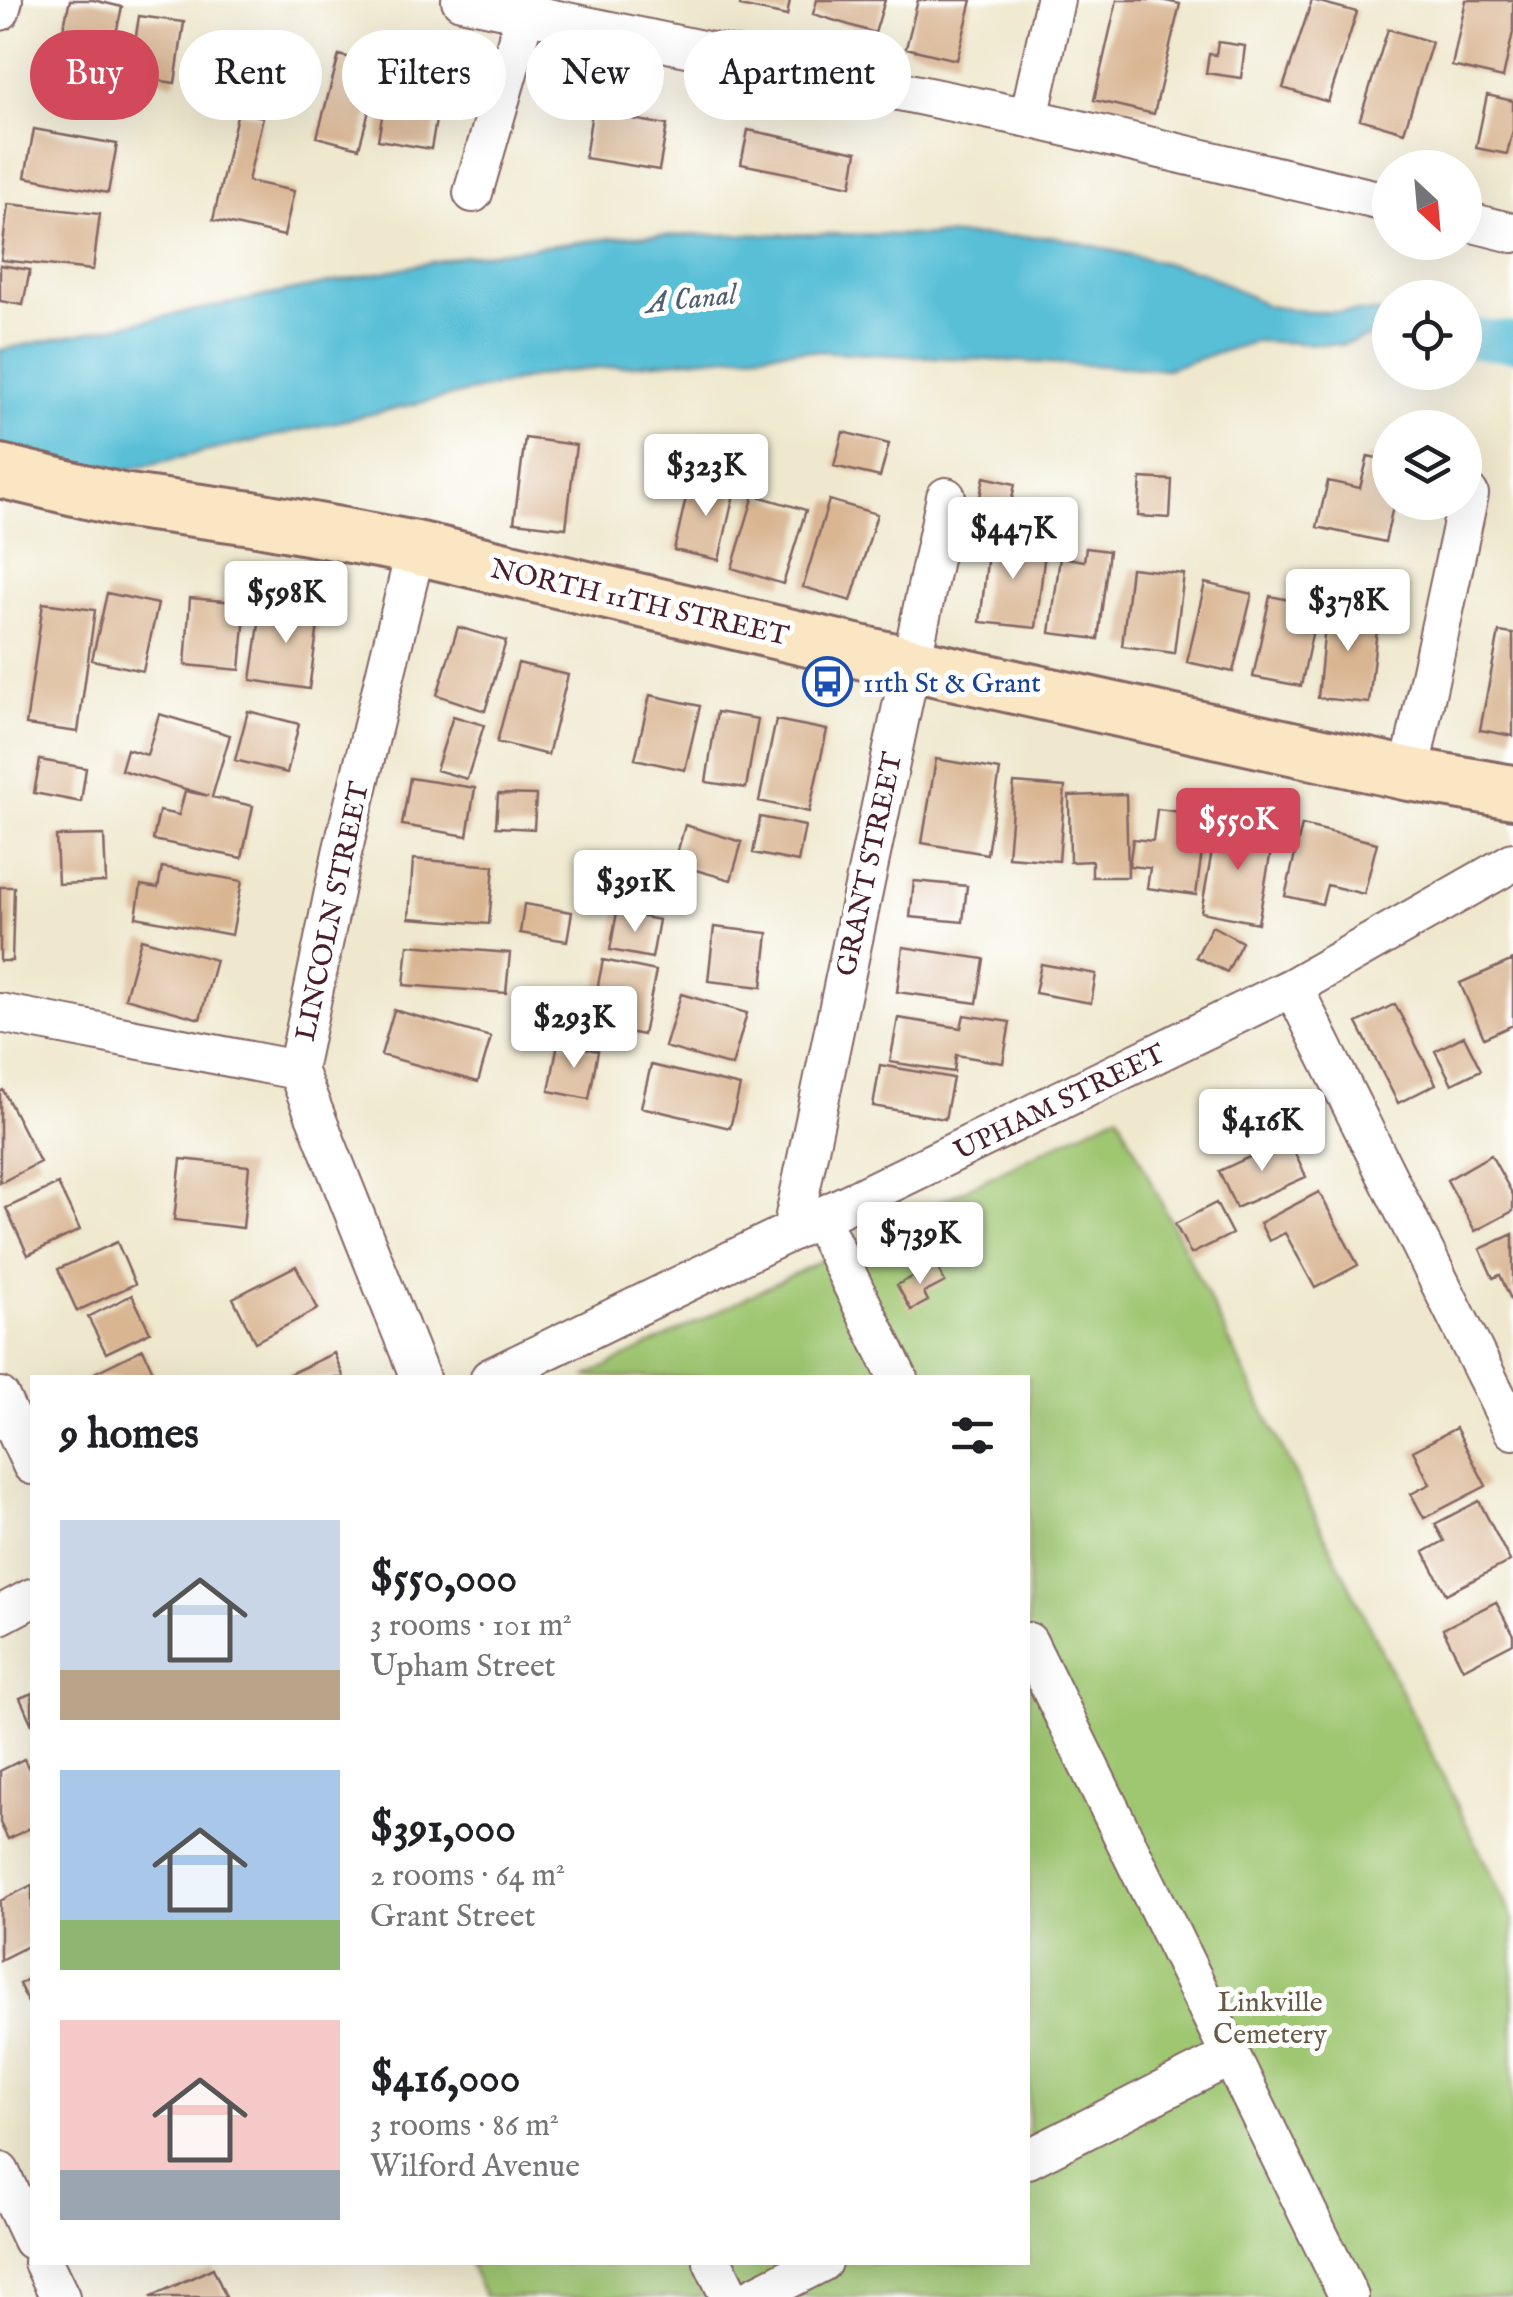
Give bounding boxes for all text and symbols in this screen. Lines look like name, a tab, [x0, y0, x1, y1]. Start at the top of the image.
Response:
chip: Buy	[30, 30, 159, 120]
chip: Rent	[179, 30, 322, 120]
chip: Filters	[342, 30, 506, 120]
chip: New	[526, 30, 664, 120]
chip: Apartment	[684, 30, 911, 120]
north arrow	[1372, 150, 1482, 260]
map controls	[1372, 150, 1482, 520]
water label: A Canal	[641, 276, 741, 324]
button: locate	[1372, 280, 1482, 390]
button: layers	[1372, 410, 1482, 520]
pin: $323K	[636, 434, 776, 519]
text: $323K	[666, 446, 746, 487]
pin: $447K	[943, 497, 1083, 582]
text: $447K	[970, 509, 1056, 550]
street label: NORTH 11TH STREET	[487, 552, 792, 655]
pin: $598K	[216, 561, 356, 646]
pin: $378K	[1278, 569, 1418, 654]
text: $598K	[247, 573, 325, 614]
text: $378K	[1308, 581, 1388, 622]
bus stop icon: 11th St & Grant	[802, 656, 854, 708]
place label: 11th St & Grant	[863, 667, 1041, 702]
street label: GRANT STREET	[830, 749, 911, 980]
street label: LINCOLN STREET	[289, 778, 378, 1044]
pin: $550K	[1168, 788, 1308, 873]
text: $550K	[1198, 800, 1278, 841]
pin: $391K	[565, 850, 705, 935]
text: $391K	[596, 862, 674, 903]
pin: $293K	[504, 986, 644, 1071]
text: $293K	[533, 998, 615, 1039]
street label: UPHAM STREET	[949, 1037, 1172, 1169]
pin: $416K	[1192, 1089, 1332, 1174]
text: $416K	[1221, 1101, 1303, 1142]
pin: $739K	[850, 1202, 990, 1287]
text: $739K	[879, 1214, 961, 1255]
icon: filters	[945, 1408, 1000, 1463]
text: 9 homes	[60, 1409, 199, 1462]
text: $550,000	[370, 1553, 517, 1606]
icon: home	[140, 1560, 260, 1680]
text: 3 rooms · 101 m²	[370, 1606, 572, 1647]
text: Upham Street	[370, 1647, 556, 1688]
text: $391,000	[370, 1803, 516, 1856]
icon: home	[140, 1810, 260, 1930]
text: 2 rooms · 64 m²	[370, 1856, 565, 1897]
text: Grant Street	[370, 1897, 535, 1938]
park label: Linkville Cemetery	[1213, 1986, 1327, 2053]
text: $416,000	[370, 2053, 520, 2106]
icon: home	[140, 2060, 260, 2180]
text: 3 rooms · 86 m²	[370, 2106, 559, 2147]
text: Wilford Avenue	[370, 2147, 580, 2188]

